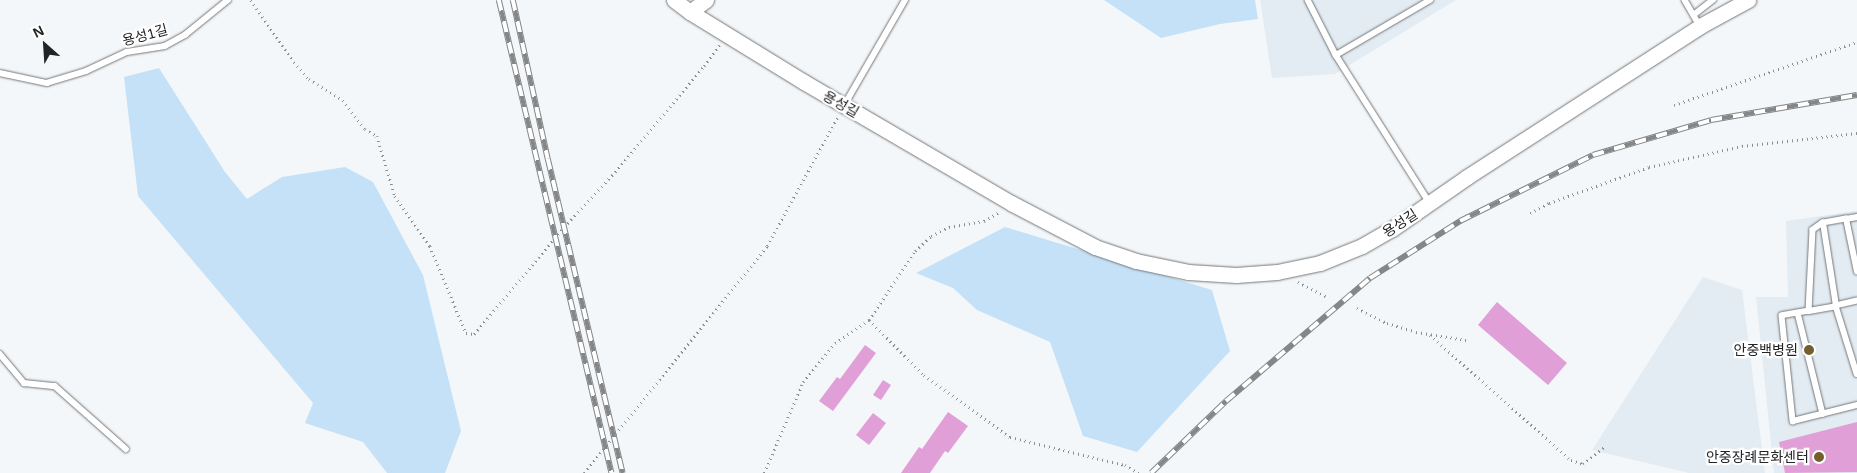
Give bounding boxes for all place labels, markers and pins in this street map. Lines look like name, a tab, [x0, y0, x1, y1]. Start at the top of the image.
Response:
place label: 안중백병원	[1734, 342, 1798, 358]
marker: 안중백병원	[1802, 343, 1816, 357]
place label: 안중장례문화센터	[1706, 449, 1809, 465]
marker: 안중장례문화센터	[1813, 451, 1825, 463]

